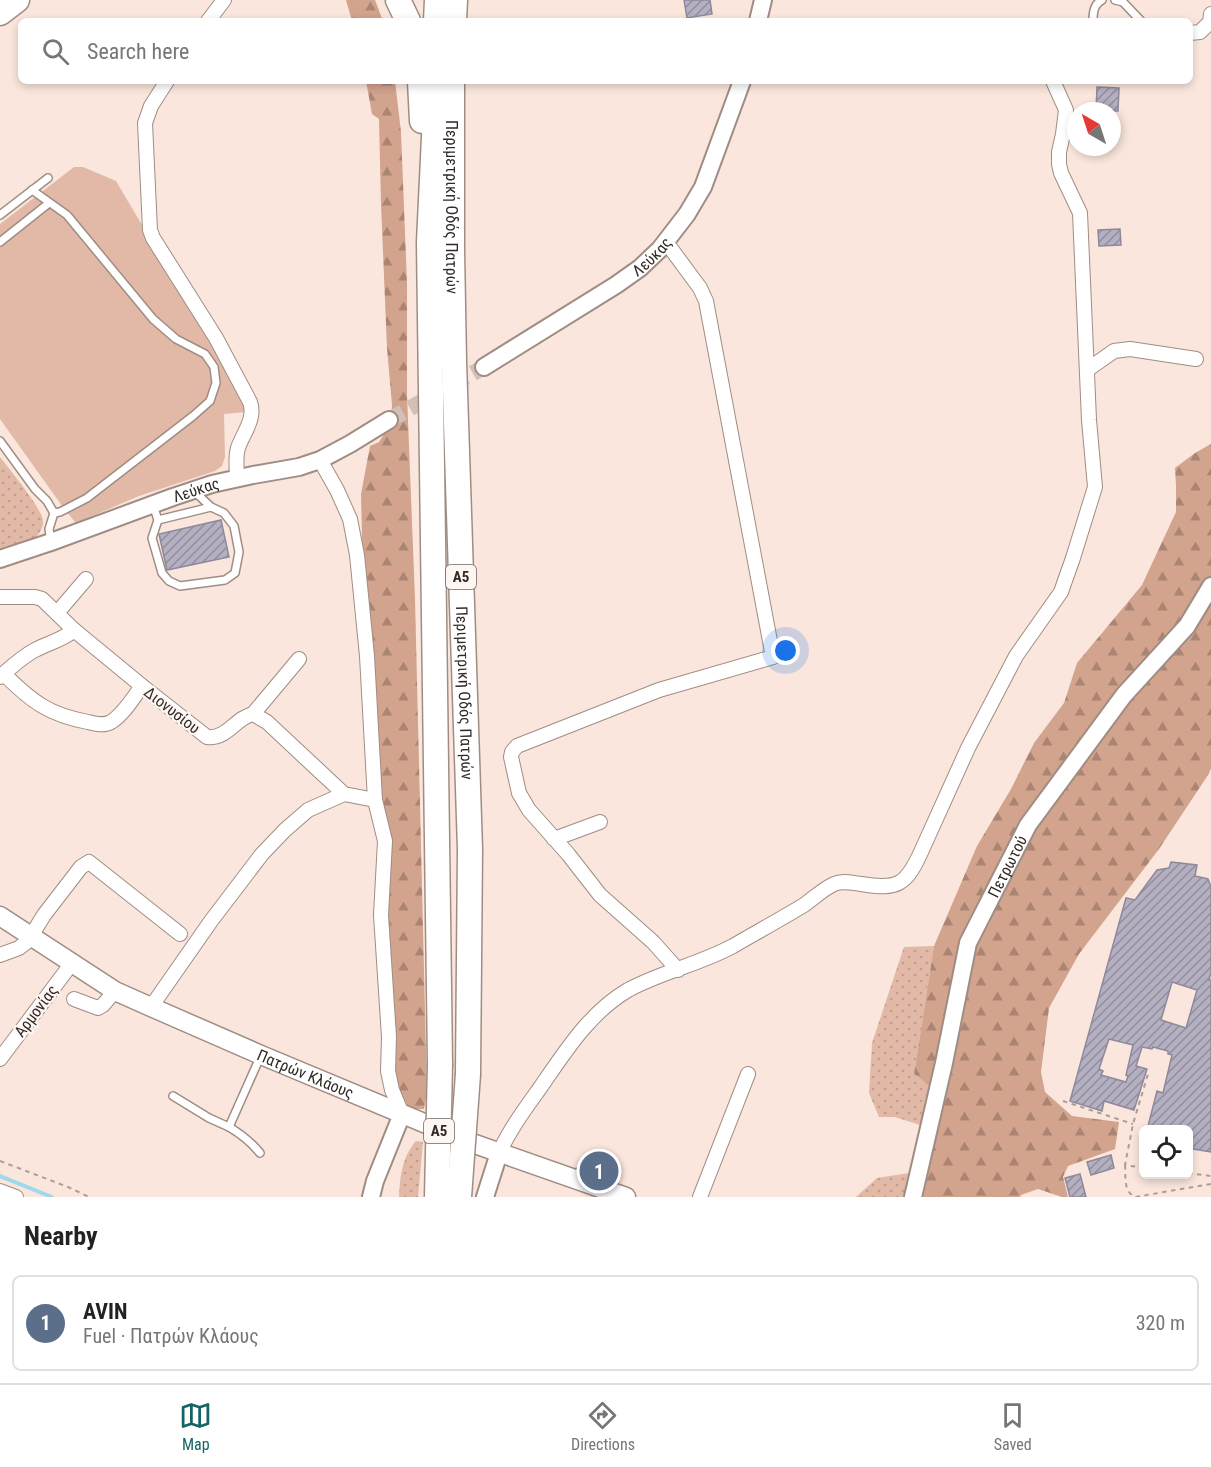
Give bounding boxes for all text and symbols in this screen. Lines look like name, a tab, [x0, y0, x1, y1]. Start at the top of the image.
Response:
search box	[18, 18, 1193, 84]
icon: search	[39, 35, 72, 68]
text: Search here	[87, 39, 189, 64]
north arrow	[1067, 102, 1121, 156]
street label: Περιμετρική Οδός Πατρών	[443, 120, 462, 294]
street label: Λεύκας	[628, 233, 675, 280]
street label: Λεύκας	[170, 473, 221, 506]
road number: Α5	[446, 565, 476, 589]
street label: Περιμετρική Οδός Πατρών	[453, 606, 477, 780]
your location	[771, 636, 800, 665]
street label: Διονυσίου	[140, 682, 204, 738]
street label: Πετρωτού	[983, 832, 1031, 901]
street label: Αρμονίας	[10, 981, 62, 1041]
street label: Πατρών Κλάους	[254, 1045, 357, 1102]
road number: Α5	[424, 1119, 454, 1143]
map controls	[1139, 1125, 1193, 1179]
button: locate	[1139, 1125, 1193, 1179]
pin: 1	[580, 1148, 618, 1194]
text: Nearby	[24, 1221, 98, 1251]
text: AVIN	[83, 1299, 127, 1324]
text: 1	[40, 1311, 51, 1335]
text: 320 m	[1136, 1311, 1185, 1335]
text: Fuel · Πατρών Κλάους	[83, 1324, 259, 1348]
tab: Map	[179, 1399, 212, 1454]
tab: Directions	[571, 1399, 635, 1454]
tab: Saved	[994, 1399, 1032, 1454]

